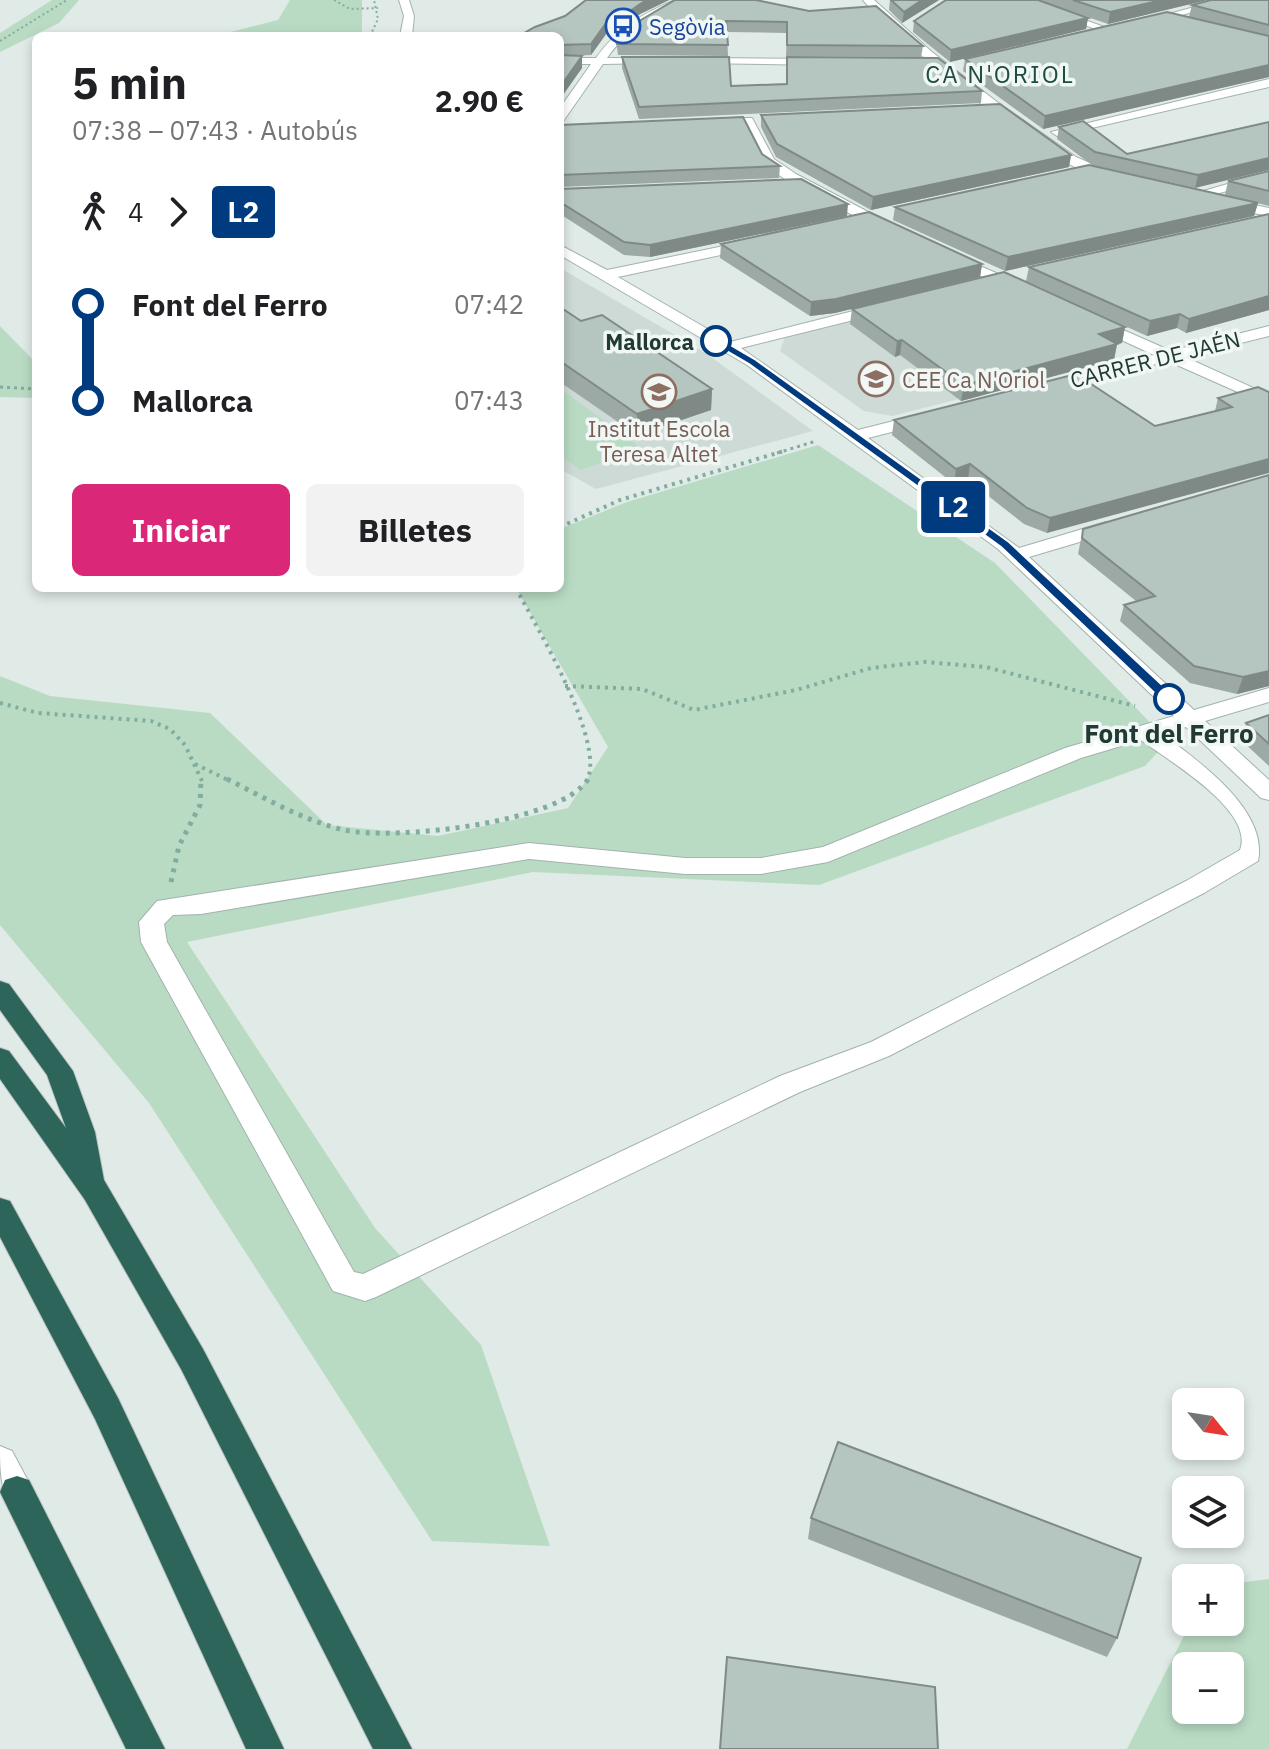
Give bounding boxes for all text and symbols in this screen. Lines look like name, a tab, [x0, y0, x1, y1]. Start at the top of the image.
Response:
bus stop icon: Segòvia	[604, 7, 642, 45]
place label: Segòvia	[649, 12, 726, 41]
text: 5 min	[72, 54, 187, 111]
district label: CA N'ORIOL	[925, 58, 1075, 90]
text: 2.90 €	[435, 81, 524, 120]
text: 07:38 – 07:43 · Autobús	[72, 113, 358, 147]
icon: walk	[72, 190, 116, 234]
icon: forward	[156, 190, 200, 234]
text: L2	[228, 193, 259, 230]
text: 4	[128, 195, 144, 229]
text: Font del Ferro	[132, 285, 328, 324]
text: 07:42	[454, 287, 524, 321]
street label: CARRER DE JAÉN	[1067, 324, 1243, 394]
marker: Mallorca	[701, 326, 731, 356]
place label: Mallorca	[605, 327, 694, 356]
school or university icon: CEE Ca N'Oriol	[857, 360, 895, 398]
place label: CEE Ca N'Oriol	[902, 365, 1045, 394]
school or university icon: Institut Escola Teresa Altet	[640, 373, 678, 411]
text: Mallorca	[132, 381, 253, 420]
text: 07:43	[454, 383, 524, 417]
place label: Institut Escola Teresa Altet	[588, 414, 731, 468]
line badge: L2	[917, 481, 989, 533]
button: Iniciar	[72, 484, 290, 576]
button: Billetes	[306, 484, 524, 576]
text: L2	[937, 488, 969, 525]
marker: Font del Ferro	[1154, 684, 1184, 714]
place label: Font del Ferro	[1084, 716, 1254, 750]
north arrow	[1172, 1388, 1244, 1460]
map controls	[1172, 1388, 1244, 1724]
button: layers	[1172, 1476, 1244, 1548]
button: +	[1172, 1564, 1244, 1636]
button: −	[1172, 1652, 1244, 1724]

